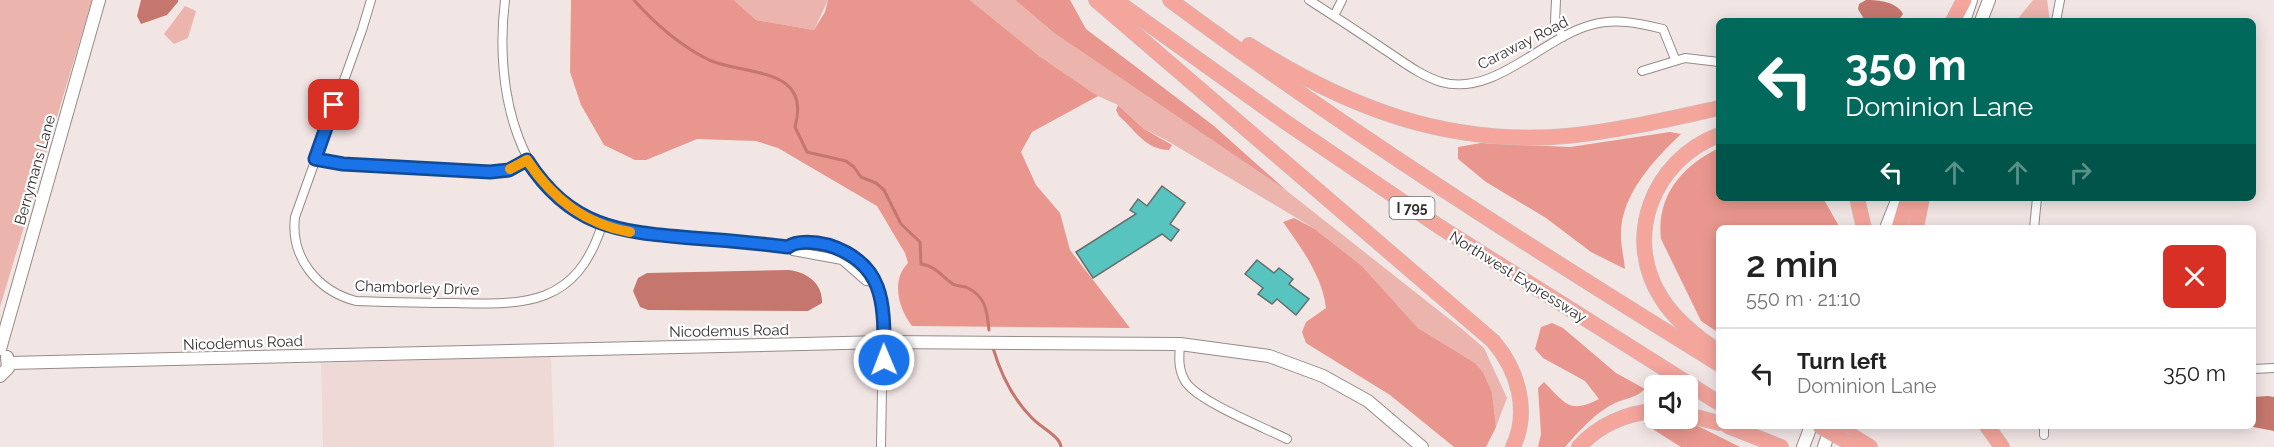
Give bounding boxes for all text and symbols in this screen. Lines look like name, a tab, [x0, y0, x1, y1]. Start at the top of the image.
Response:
street label: Caraway Road	[1475, 12, 1571, 74]
text: 350 m	[1845, 41, 1967, 90]
icon: left	[1746, 42, 1824, 120]
pin	[308, 79, 359, 130]
icon: arrive	[317, 88, 350, 121]
text: Dominion Lane	[1845, 91, 2033, 122]
street label: Berrymans Lane	[11, 113, 59, 227]
icon: left	[1875, 156, 1908, 189]
icon: ahead	[1938, 156, 1971, 189]
icon: ahead	[2001, 156, 2034, 189]
icon: right	[2064, 156, 2097, 189]
road number: I 795	[1390, 197, 1434, 219]
street label: Northwest Expressway	[1446, 227, 1590, 327]
text: 2 min	[1746, 243, 1838, 285]
button: close	[2163, 245, 2226, 308]
street label: Chamborley Drive	[354, 277, 480, 299]
text: 550 m · 21:10	[1746, 287, 1861, 311]
street label: Nicodemus Road	[669, 321, 789, 341]
position arrow	[852, 328, 916, 392]
street label: Nicodemus Road	[183, 332, 303, 354]
text: Turn left	[1797, 348, 1887, 374]
icon: left	[1746, 357, 1779, 390]
text: 350 m	[2163, 360, 2226, 386]
text: Dominion Lane	[1797, 374, 1937, 398]
map controls	[1644, 375, 1698, 429]
button: sound	[1644, 375, 1698, 429]

